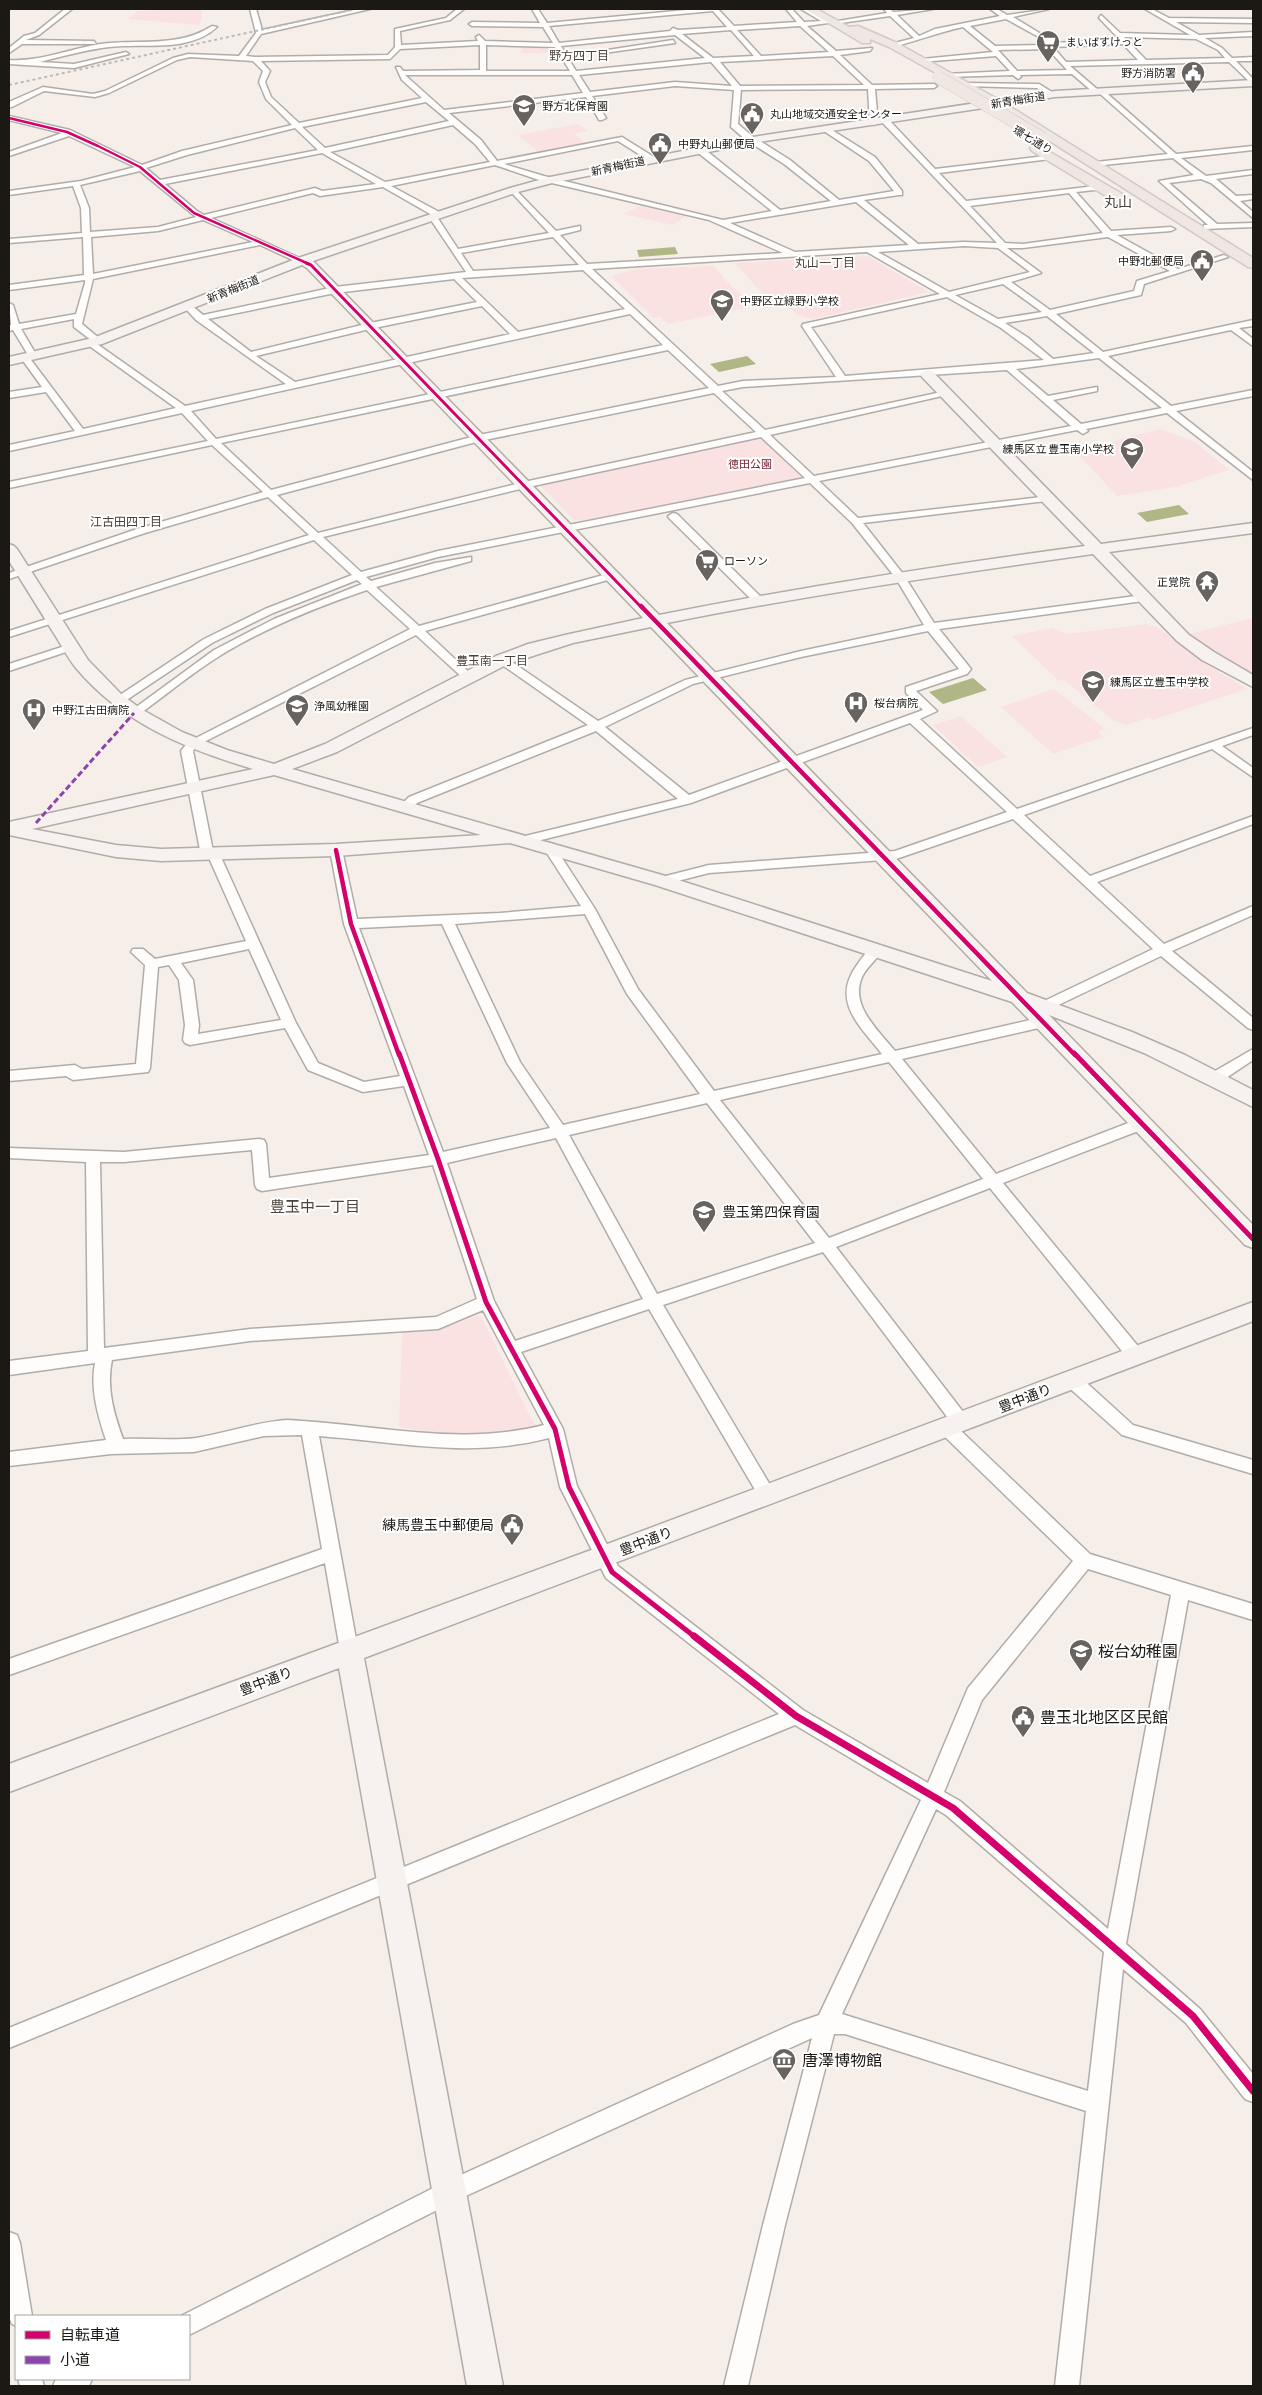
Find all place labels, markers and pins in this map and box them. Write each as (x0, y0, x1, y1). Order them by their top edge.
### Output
supermarket icon: まいばすけっと (1035, 29, 1061, 63)
place label: まいばすけっと (1066, 36, 1143, 48)
public building icon: 野方消防署 (1180, 60, 1206, 94)
place label: 野方消防署 (1121, 67, 1176, 79)
school or university icon: 野方北保育園 (511, 93, 537, 127)
place label: 野方北保育園 (542, 100, 608, 112)
public building icon: 丸山地域交通安全センター (739, 101, 765, 135)
place label: 丸山地域交通安全センター (770, 108, 902, 120)
public building icon: 中野丸山郵便局 (647, 131, 673, 165)
place label: 中野丸山郵便局 (678, 138, 755, 150)
public building icon: 中野北郵便局 (1189, 248, 1215, 282)
place label: 中野北郵便局 (1118, 255, 1184, 267)
school or university icon: 中野区立緑野小学校 (709, 288, 735, 322)
place label: 中野区立緑野小学校 (740, 295, 839, 307)
school or university icon: 練馬区立 豊玉南小学校 (1119, 436, 1145, 470)
place label: 練馬区立 豊玉南小学校 (1002, 443, 1114, 455)
supermarket icon: ローソン (694, 548, 720, 582)
place label: ローソン (724, 555, 768, 567)
temple icon: 正覚院 (1194, 569, 1220, 603)
place label: 正覚院 (1157, 576, 1190, 588)
school or university icon: 練馬区立豊玉中学校 (1080, 669, 1106, 703)
place label: 練馬区立豊玉中学校 (1110, 676, 1209, 688)
hospital icon: 桜台病院 (843, 690, 869, 724)
school or university icon: 浄風幼稚園 (284, 693, 310, 727)
hospital icon: 中野江古田病院 (21, 697, 47, 731)
place label: 桜台病院 (874, 697, 918, 709)
place label: 浄風幼稚園 (314, 700, 369, 712)
place label: 中野江古田病院 (52, 704, 129, 716)
school or university icon: 豊玉第四保育園 (691, 1199, 717, 1233)
place label: 豊玉第四保育園 (722, 1204, 820, 1220)
public building icon: 練馬豊玉中郵便局 (499, 1512, 525, 1546)
place label: 練馬豊玉中郵便局 (382, 1517, 494, 1533)
school or university icon: 桜台幼稚園 (1068, 1638, 1094, 1672)
place label: 桜台幼稚園 (1098, 1642, 1178, 1660)
public building icon: 豊玉北地区区民館 (1010, 1704, 1036, 1738)
place label: 豊玉北地区区民館 (1040, 1708, 1168, 1726)
museum icon: 唐澤博物館 (771, 2047, 797, 2081)
place label: 唐澤博物館 (802, 2051, 882, 2069)

